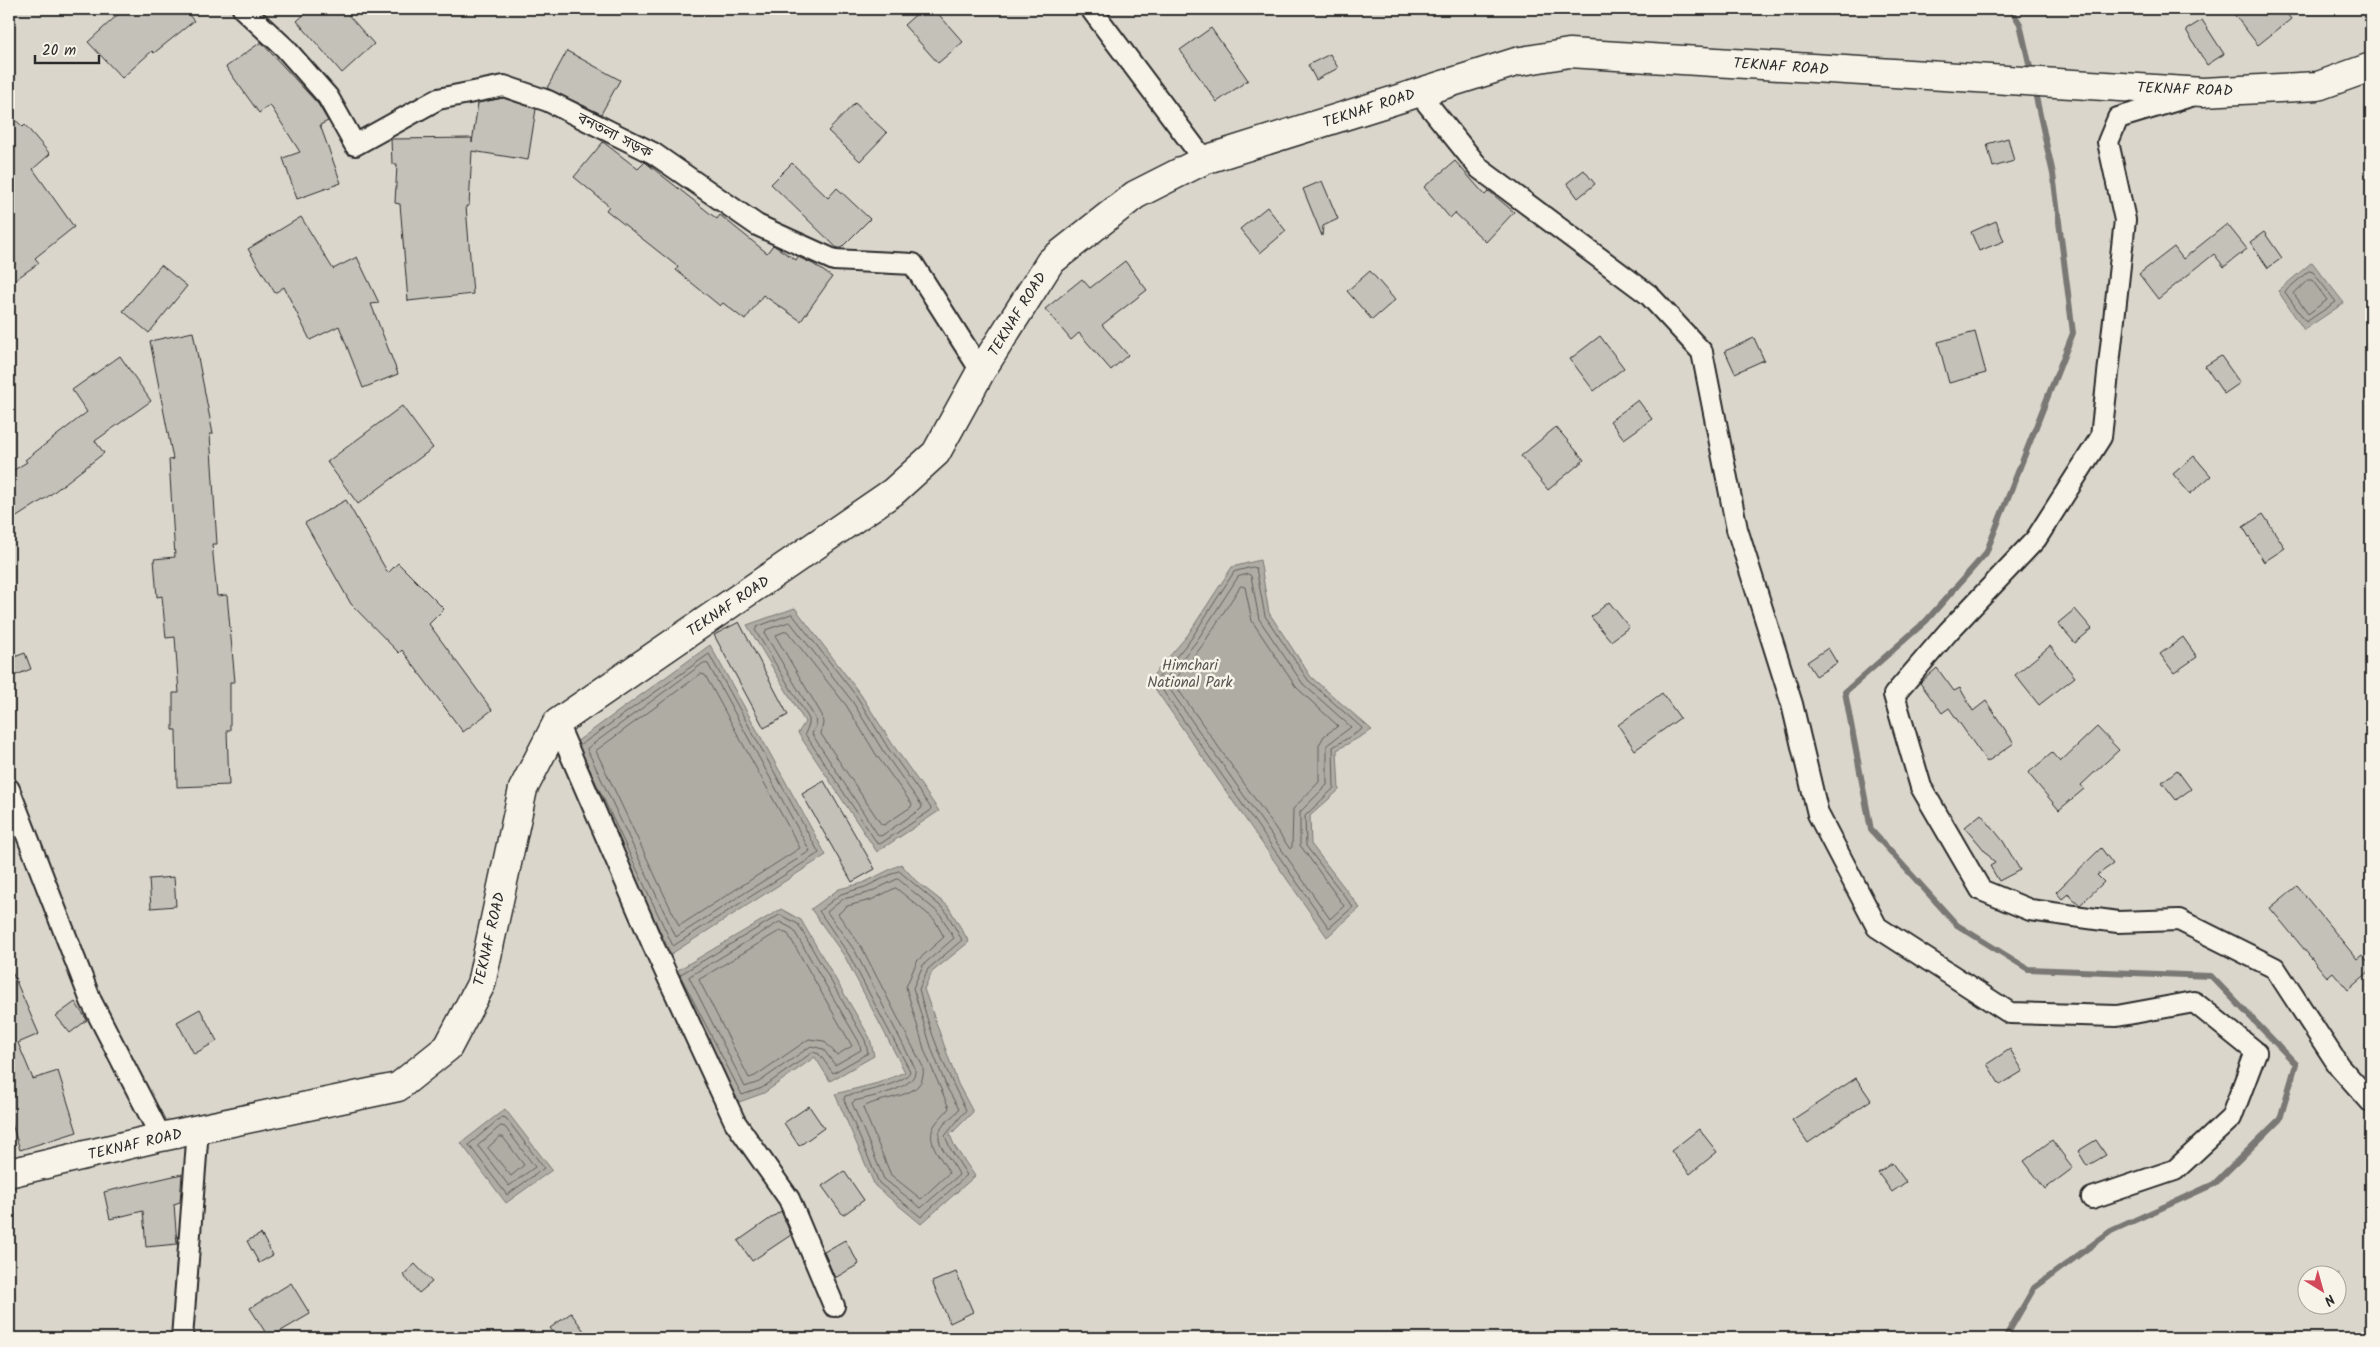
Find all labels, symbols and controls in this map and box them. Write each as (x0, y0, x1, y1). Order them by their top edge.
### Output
scale bar (35, 32, 99, 64)
text: 20 m (42, 39, 76, 63)
street label: TEKNAF ROAD (1732, 52, 1830, 82)
street label: TEKNAF ROAD (2137, 76, 2233, 104)
street label: TEKNAF ROAD (1320, 83, 1419, 135)
street label: বনতলা সড়ক (572, 106, 657, 166)
street label: TEKNAF ROAD (982, 267, 1054, 361)
street label: TEKNAF ROAD (682, 570, 775, 643)
park label: Himchari National Park (1147, 654, 1234, 695)
street label: TEKNAF ROAD (468, 890, 512, 988)
street label: TEKNAF ROAD (86, 1122, 185, 1167)
north arrow (2298, 1264, 2348, 1314)
text: N (2319, 1288, 2339, 1311)

